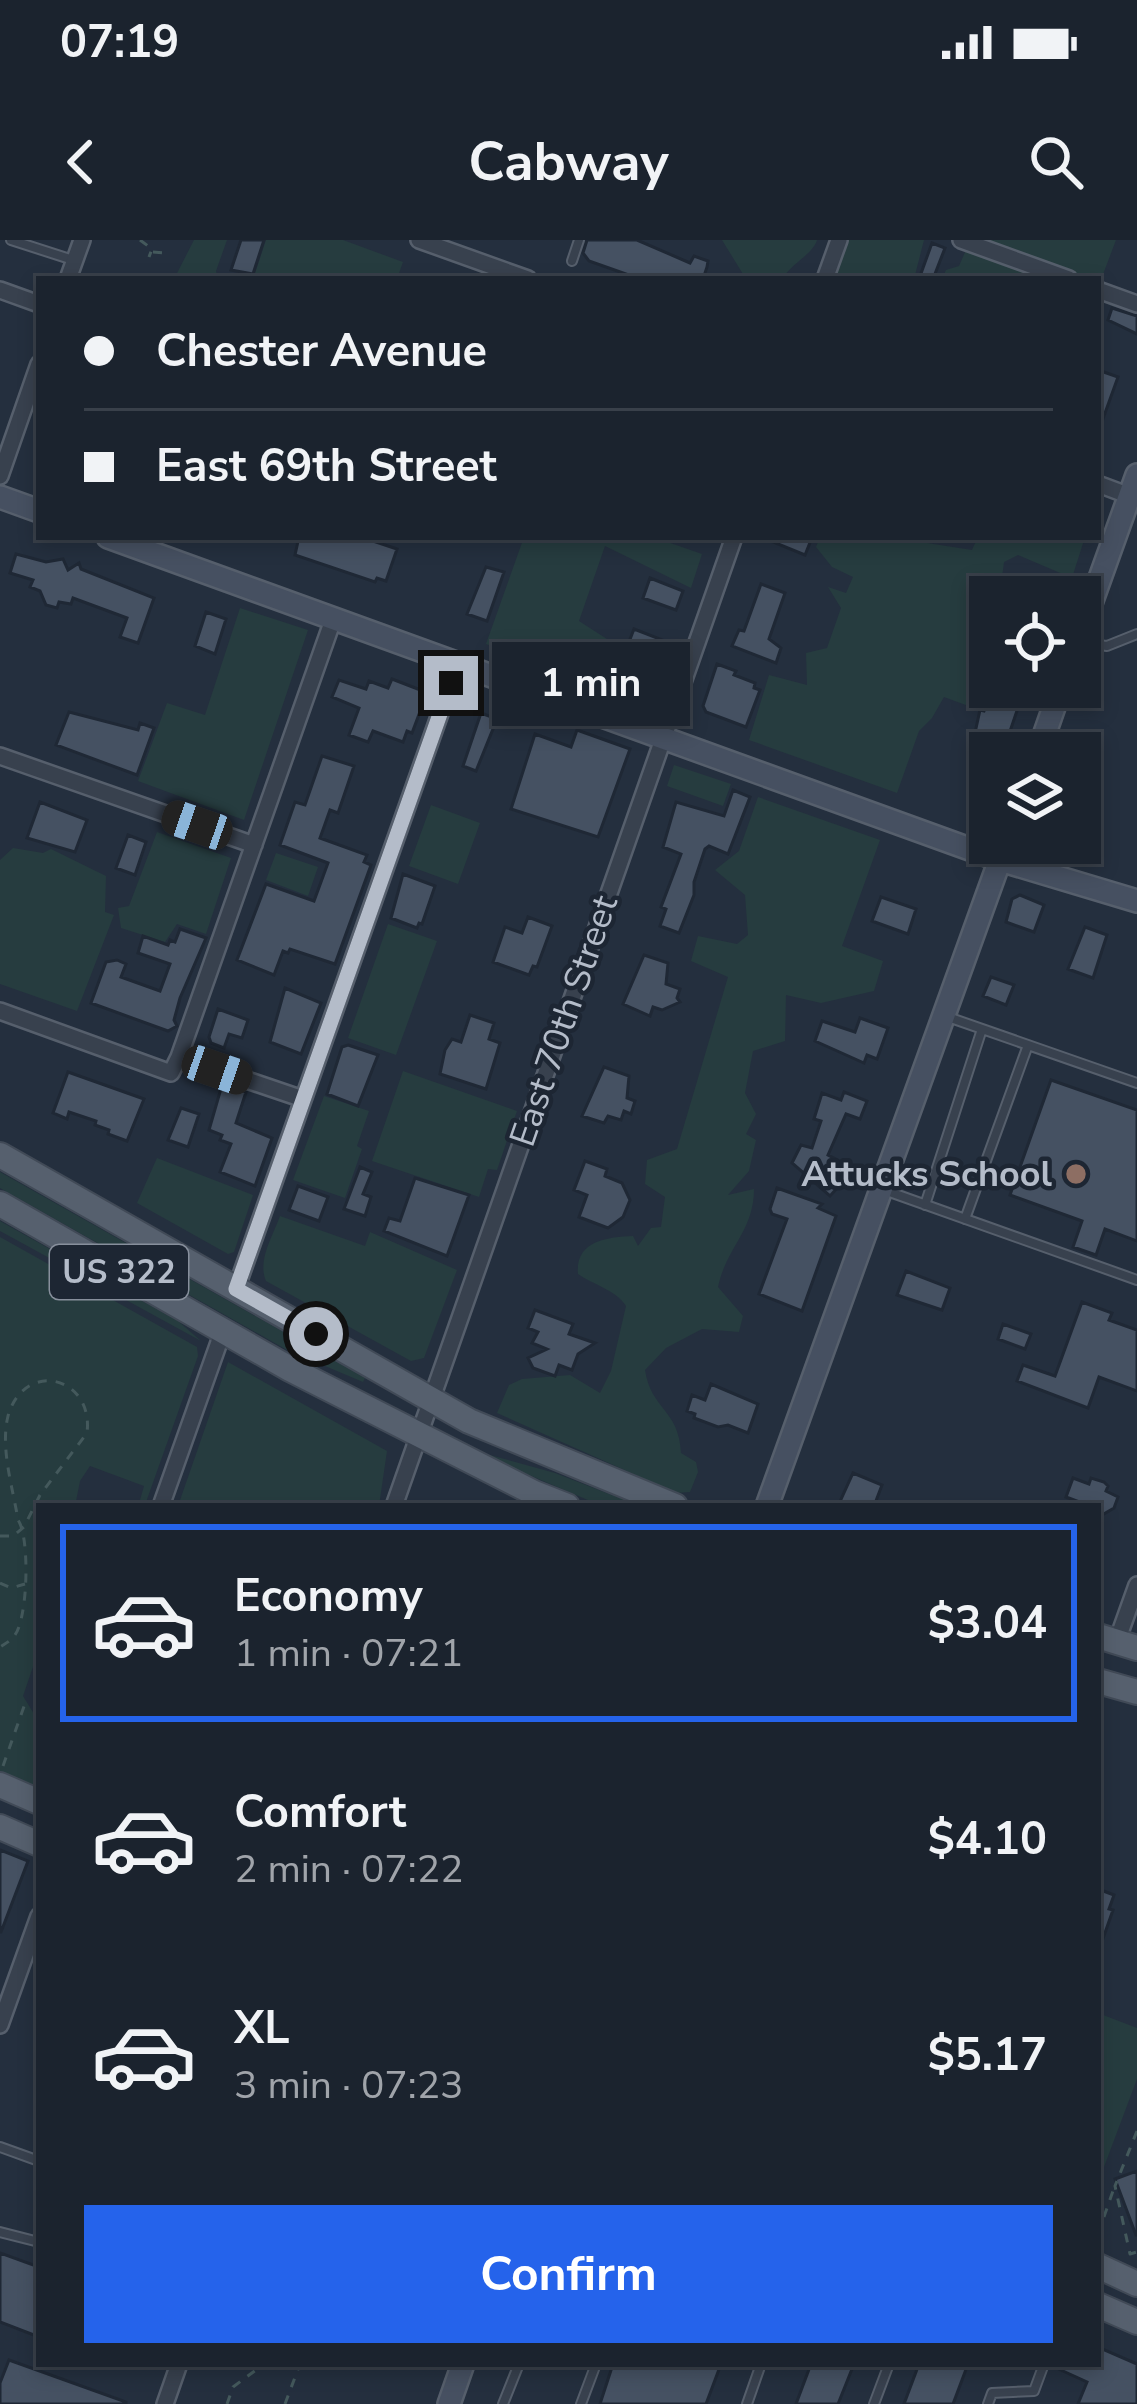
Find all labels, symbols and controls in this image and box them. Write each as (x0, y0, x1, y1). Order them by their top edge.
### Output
text: 07:19 (60, 12, 179, 73)
text: Cabway (468, 125, 669, 199)
icon: back (48, 129, 114, 195)
icon: search (1023, 129, 1089, 195)
text: Chester Avenue (156, 321, 487, 382)
text: East 69th Street (156, 436, 497, 497)
map controls (969, 576, 1101, 864)
button: locate (969, 576, 1101, 708)
callout: 1 min (493, 641, 691, 725)
route end (424, 656, 478, 710)
text: 1 min (541, 657, 641, 710)
button: layers (969, 732, 1101, 864)
car (157, 796, 237, 854)
street label: East 70th Street (498, 889, 630, 1153)
car (177, 1041, 257, 1099)
place label: Attucks School (801, 1150, 1053, 1199)
marker: Attucks School (1063, 1161, 1089, 1187)
road number: US 322 (50, 1245, 188, 1299)
route start (289, 1307, 343, 1361)
text: Economy (234, 1566, 423, 1627)
icon: car (90, 1569, 198, 1677)
text: $3.04 (928, 1593, 1047, 1654)
text: 1 min · 07:21 (234, 1627, 463, 1680)
text: Comfort (234, 1782, 406, 1843)
icon: car (90, 1785, 198, 1893)
text: $4.10 (928, 1809, 1047, 1870)
text: 2 min · 07:22 (234, 1843, 463, 1896)
text: XL (234, 1998, 290, 2059)
icon: car (90, 2001, 198, 2109)
text: $5.17 (928, 2025, 1047, 2086)
text: 3 min · 07:23 (234, 2059, 463, 2112)
button: Confirm (84, 2205, 1053, 2343)

